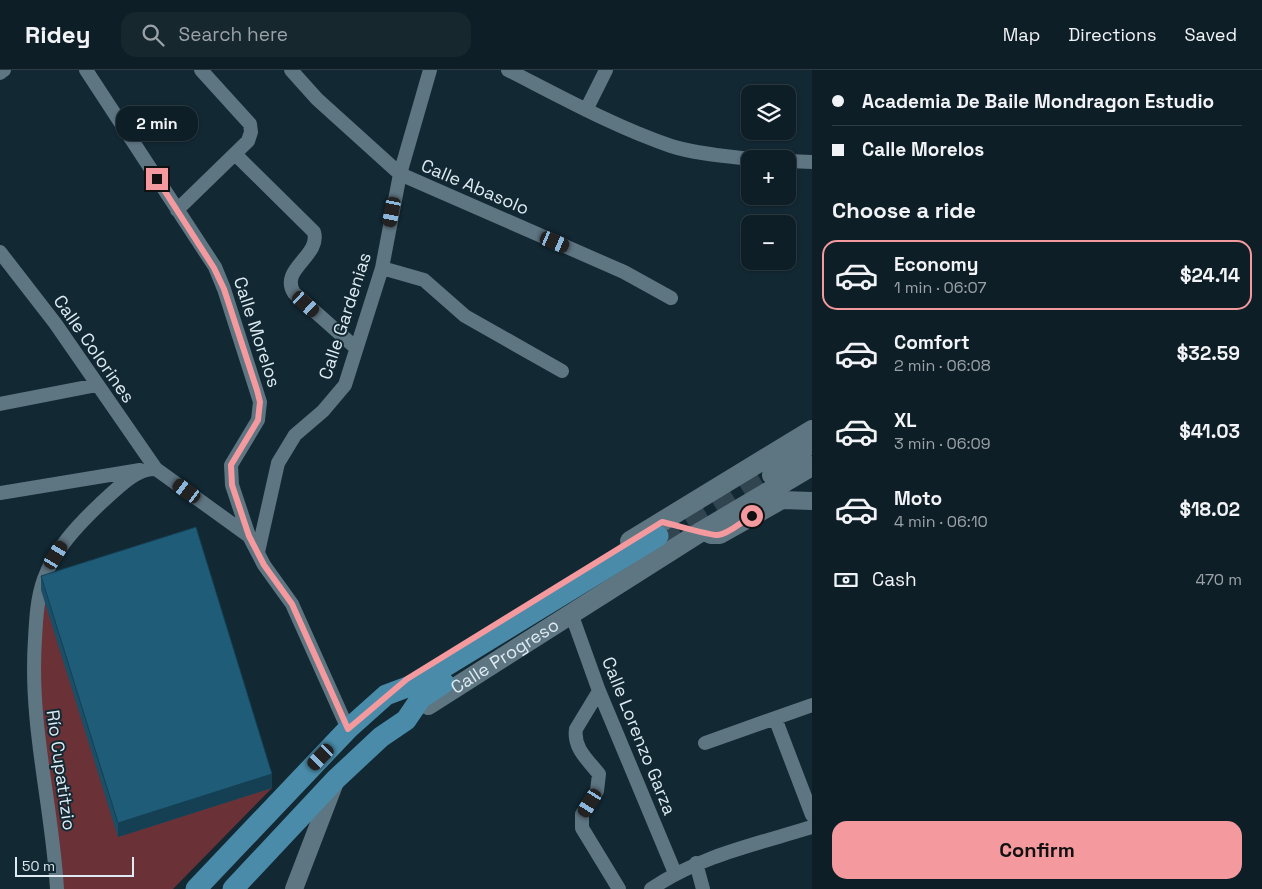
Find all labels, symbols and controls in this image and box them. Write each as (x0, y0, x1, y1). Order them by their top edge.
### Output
search box (121, 12, 471, 57)
text: Ridey (25, 19, 91, 50)
icon: search (139, 21, 167, 49)
text: Search here (179, 22, 288, 47)
text: Map (1003, 23, 1040, 46)
text: Directions (1068, 23, 1157, 46)
text: Saved (1185, 23, 1237, 46)
map controls (741, 85, 796, 270)
button: layers (741, 85, 796, 140)
text: Academia De Baile Mondragon Estudio (862, 89, 1214, 114)
callout: 2 min (116, 106, 198, 142)
text: 2 min (136, 113, 178, 134)
text: Calle Morelos (862, 137, 984, 162)
button: + (741, 150, 796, 205)
street label: Calle Abasolo (418, 153, 533, 220)
route end (146, 168, 168, 190)
car (381, 196, 402, 228)
text: Choose a ride (832, 196, 976, 224)
button: − (741, 215, 796, 270)
car (538, 229, 571, 255)
street label: Calle Gardenias (313, 249, 376, 382)
text: Economy (894, 252, 978, 277)
icon: car (834, 253, 879, 298)
text: $24.14 (1180, 263, 1240, 288)
street label: Calle Morelos (229, 274, 286, 390)
text: 1 min · 06:07 (894, 277, 987, 298)
car (289, 288, 322, 320)
street label: Calle Colorines (49, 290, 140, 407)
text: Comfort (894, 330, 970, 355)
icon: car (834, 331, 879, 376)
text: $32.59 (1177, 341, 1240, 366)
text: 2 min · 06:08 (894, 355, 991, 376)
text: XL (894, 408, 917, 433)
icon: car (834, 409, 879, 454)
text: $41.03 (1179, 419, 1240, 444)
text: 3 min · 06:09 (894, 433, 991, 454)
car (170, 476, 203, 506)
text: Moto (894, 486, 942, 511)
icon: car (834, 487, 879, 532)
text: $18.02 (1179, 497, 1240, 522)
route start (741, 505, 763, 527)
text: 4 min · 06:10 (894, 511, 988, 532)
car (41, 538, 70, 572)
icon: cash (832, 566, 860, 594)
text: Cash (872, 567, 917, 592)
text: 470 m (1195, 569, 1242, 590)
street label: Calle Progreso (446, 613, 563, 699)
street label: Calle Lorenzo Garza (597, 653, 682, 818)
street label: Río Cupatitzio (42, 708, 81, 832)
car (305, 741, 336, 773)
car (575, 786, 604, 820)
button: Confirm (832, 821, 1242, 879)
scale bar (15, 854, 134, 877)
text: 50 m (22, 857, 55, 875)

